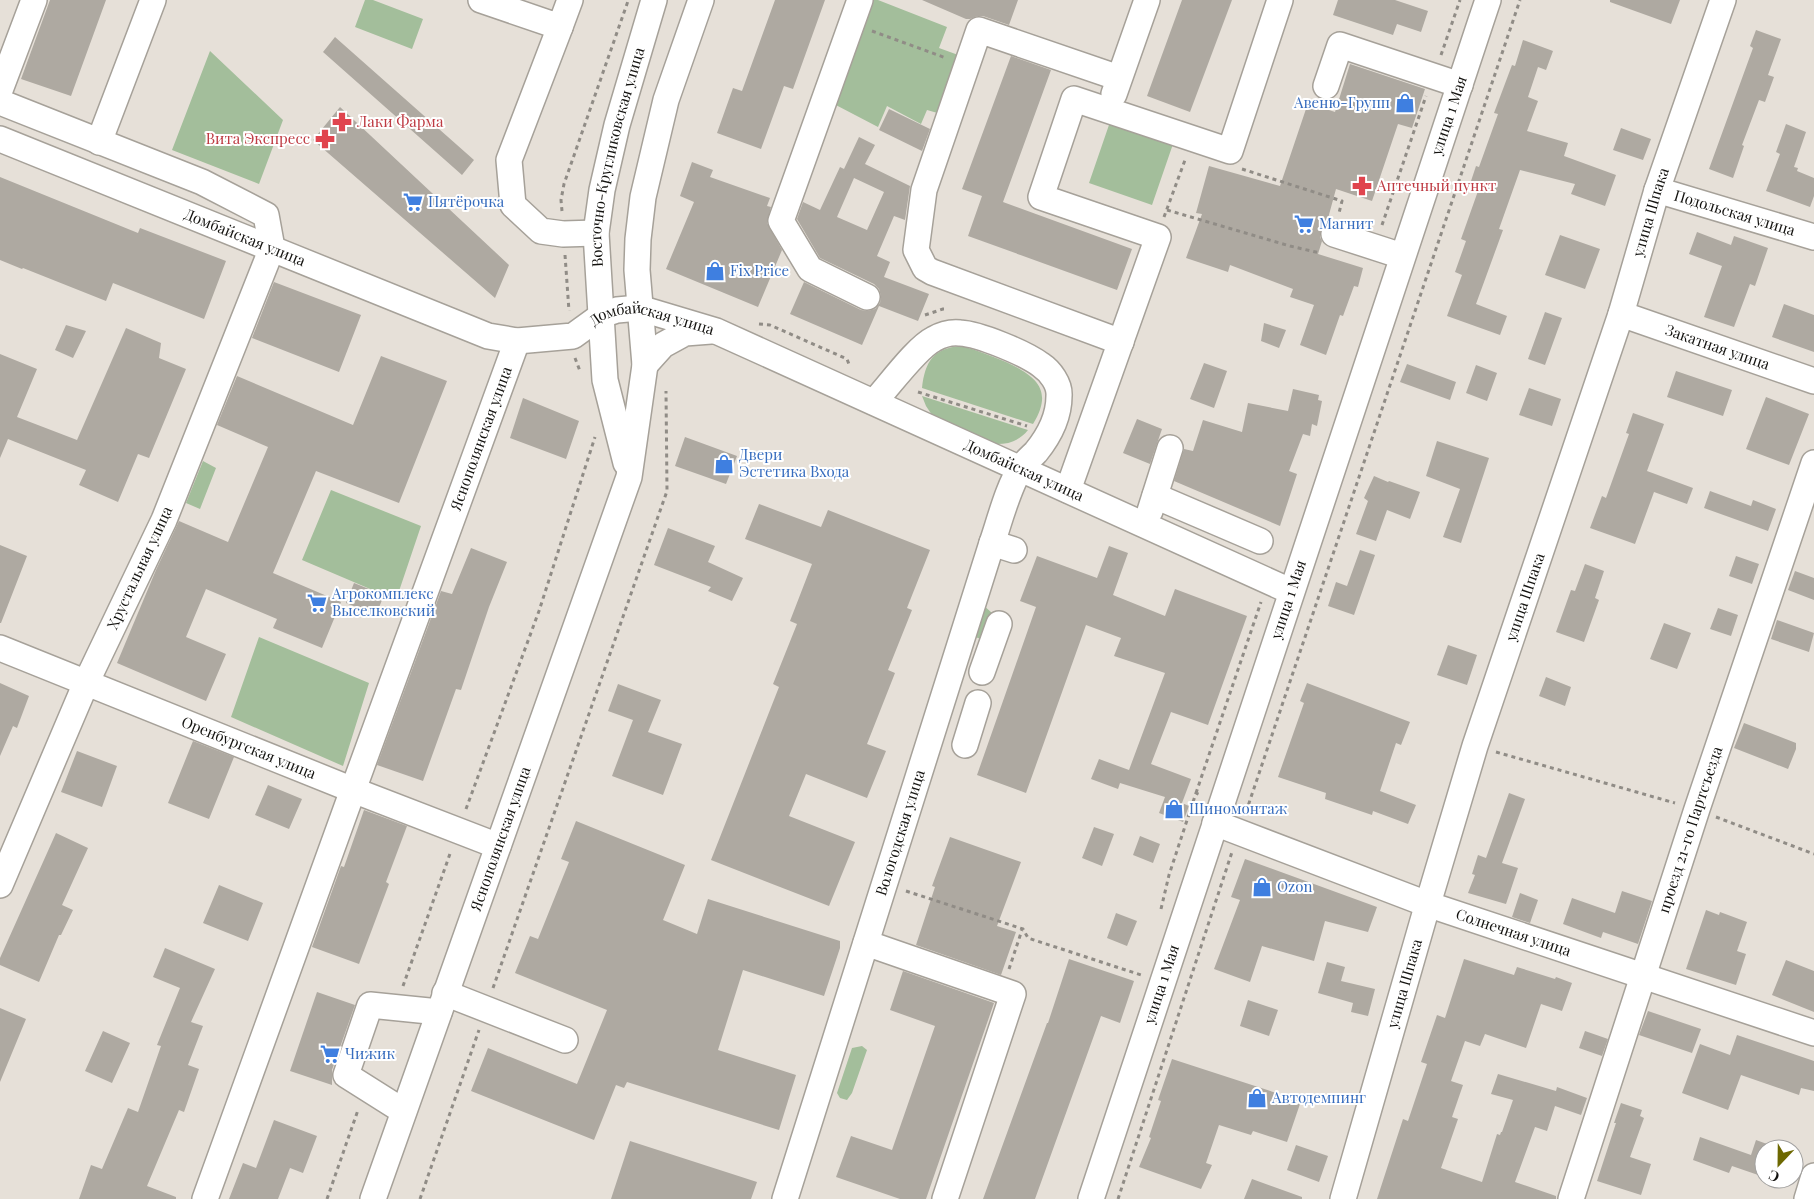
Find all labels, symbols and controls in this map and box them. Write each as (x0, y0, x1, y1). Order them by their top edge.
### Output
street label: Восточно-Кругликовская улица (585, 44, 649, 268)
street label: улица 1 Мая (1425, 73, 1471, 158)
place label: Авеню-Групп (1293, 92, 1390, 112)
shop icon: Авеню-Групп (1394, 92, 1416, 114)
pharmacy icon: Лаки Фарма (331, 111, 353, 133)
place label: Лаки Фарма (356, 111, 444, 131)
place label: Вита Экспресс (206, 128, 310, 148)
pharmacy icon: Вита Экспресс (314, 128, 336, 150)
street label: улица Шпака (1627, 164, 1673, 260)
pharmacy icon: Аптечный пункт (1351, 175, 1373, 197)
place label: Аптечный пункт (1376, 175, 1496, 195)
street label: Подольская улица (1672, 185, 1798, 240)
supermarket icon: Пятёрочка (402, 191, 424, 213)
place label: Пятёрочка (428, 191, 505, 211)
street label: Домбайская улица (182, 203, 309, 271)
supermarket icon: Магнит (1293, 213, 1315, 235)
place label: Магнит (1319, 213, 1373, 233)
shop icon: Fix Price (704, 260, 726, 282)
place label: Fix Price (730, 260, 789, 280)
street label: Домбайская улица (585, 297, 717, 339)
street label: Закатная улица (1663, 319, 1773, 374)
street label: Яснополянская улица (445, 363, 516, 514)
street label: Домбайская улица (961, 434, 1088, 505)
place label: Двери Эстетика Входа (739, 444, 850, 481)
shop icon: Двери Эстетика Входа (713, 453, 735, 475)
street label: Хрустальная улица (102, 502, 177, 632)
street label: улица Шпака (1500, 549, 1549, 645)
street label: улица 1 Мая (1265, 557, 1310, 642)
place label: Агрокомплекс Выселковский (331, 583, 435, 620)
supermarket icon: Агрокомплекс Выселковский (306, 592, 328, 614)
street label: Оренбургская улица (179, 711, 320, 783)
street label: проезд 21-го Партсъезда (1653, 743, 1727, 916)
street label: Яснополянская улица (465, 763, 535, 915)
street label: Вологодская улица (870, 766, 929, 898)
shop icon: Шиномонтаж (1163, 798, 1185, 820)
place label: Шиномонтаж (1189, 798, 1288, 818)
shop icon: Ozon (1251, 876, 1273, 898)
place label: Ozon (1277, 876, 1312, 896)
street label: Солнечная улица (1454, 903, 1574, 960)
street label: улица Шпака (1381, 936, 1426, 1031)
street label: улица 1 Мая (1138, 942, 1183, 1027)
supermarket icon: Чижик (319, 1043, 341, 1065)
place label: Чижик (345, 1043, 396, 1063)
shop icon: Автодемпинг (1246, 1087, 1268, 1109)
place label: Автодемпинг (1271, 1087, 1366, 1107)
north arrow (1754, 1139, 1804, 1189)
text: С (1766, 1166, 1782, 1187)

